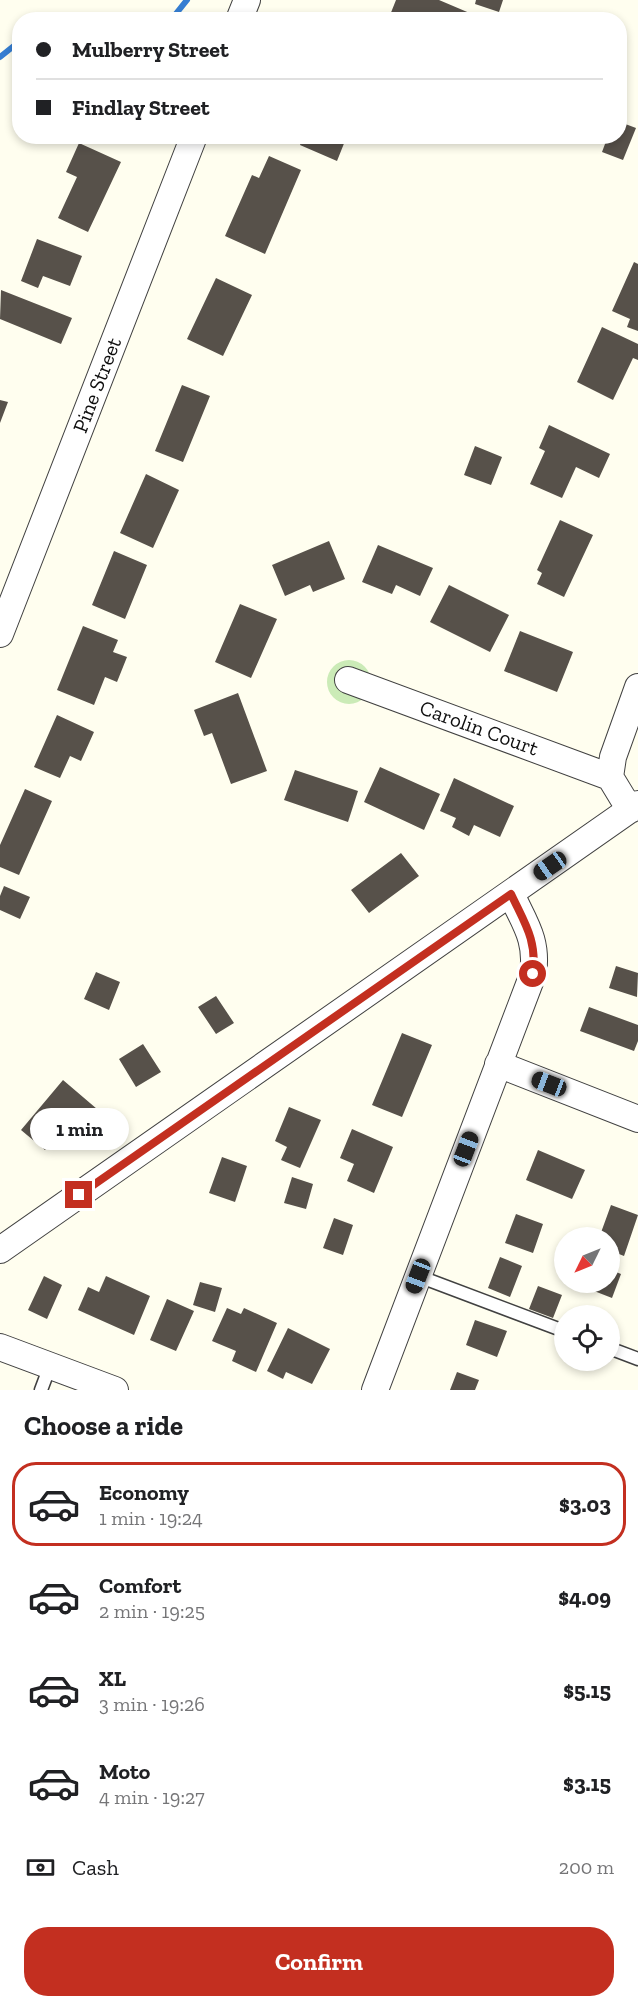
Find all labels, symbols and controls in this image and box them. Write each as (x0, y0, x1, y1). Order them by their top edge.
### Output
text: Mulberry Street (72, 36, 229, 63)
text: Findlay Street (72, 94, 210, 121)
street label: Pine Street (67, 334, 126, 436)
street label: Carolin Court (416, 695, 542, 761)
car (530, 848, 570, 884)
route start (519, 960, 546, 987)
car (529, 1069, 569, 1099)
callout: 1 min (29, 1108, 128, 1150)
text: 1 min (56, 1117, 103, 1141)
car (451, 1129, 481, 1169)
route end (65, 1181, 92, 1208)
north arrow (554, 1227, 620, 1293)
map controls (554, 1227, 620, 1371)
car (403, 1256, 433, 1296)
button: locate (554, 1305, 620, 1371)
text: Choose a ride (24, 1410, 183, 1442)
icon: car (27, 1477, 81, 1531)
text: Economy (99, 1479, 189, 1506)
text: $3.03 (559, 1491, 611, 1518)
text: 1 min · 19:24 (99, 1506, 203, 1530)
icon: car (27, 1570, 81, 1624)
text: Comfort (99, 1572, 181, 1599)
text: $4.09 (558, 1584, 611, 1611)
text: 2 min · 19:25 (99, 1599, 205, 1623)
icon: car (27, 1663, 81, 1717)
text: XL (99, 1665, 126, 1692)
text: $5.15 (563, 1677, 611, 1704)
text: 3 min · 19:26 (99, 1692, 205, 1716)
icon: car (27, 1756, 81, 1810)
text: Moto (99, 1758, 150, 1785)
text: $3.15 (563, 1770, 611, 1797)
text: 4 min · 19:27 (99, 1785, 205, 1809)
icon: cash (24, 1851, 57, 1884)
text: Cash (72, 1854, 119, 1881)
text: 200 m (559, 1855, 614, 1879)
button: Confirm (24, 1927, 614, 1996)

